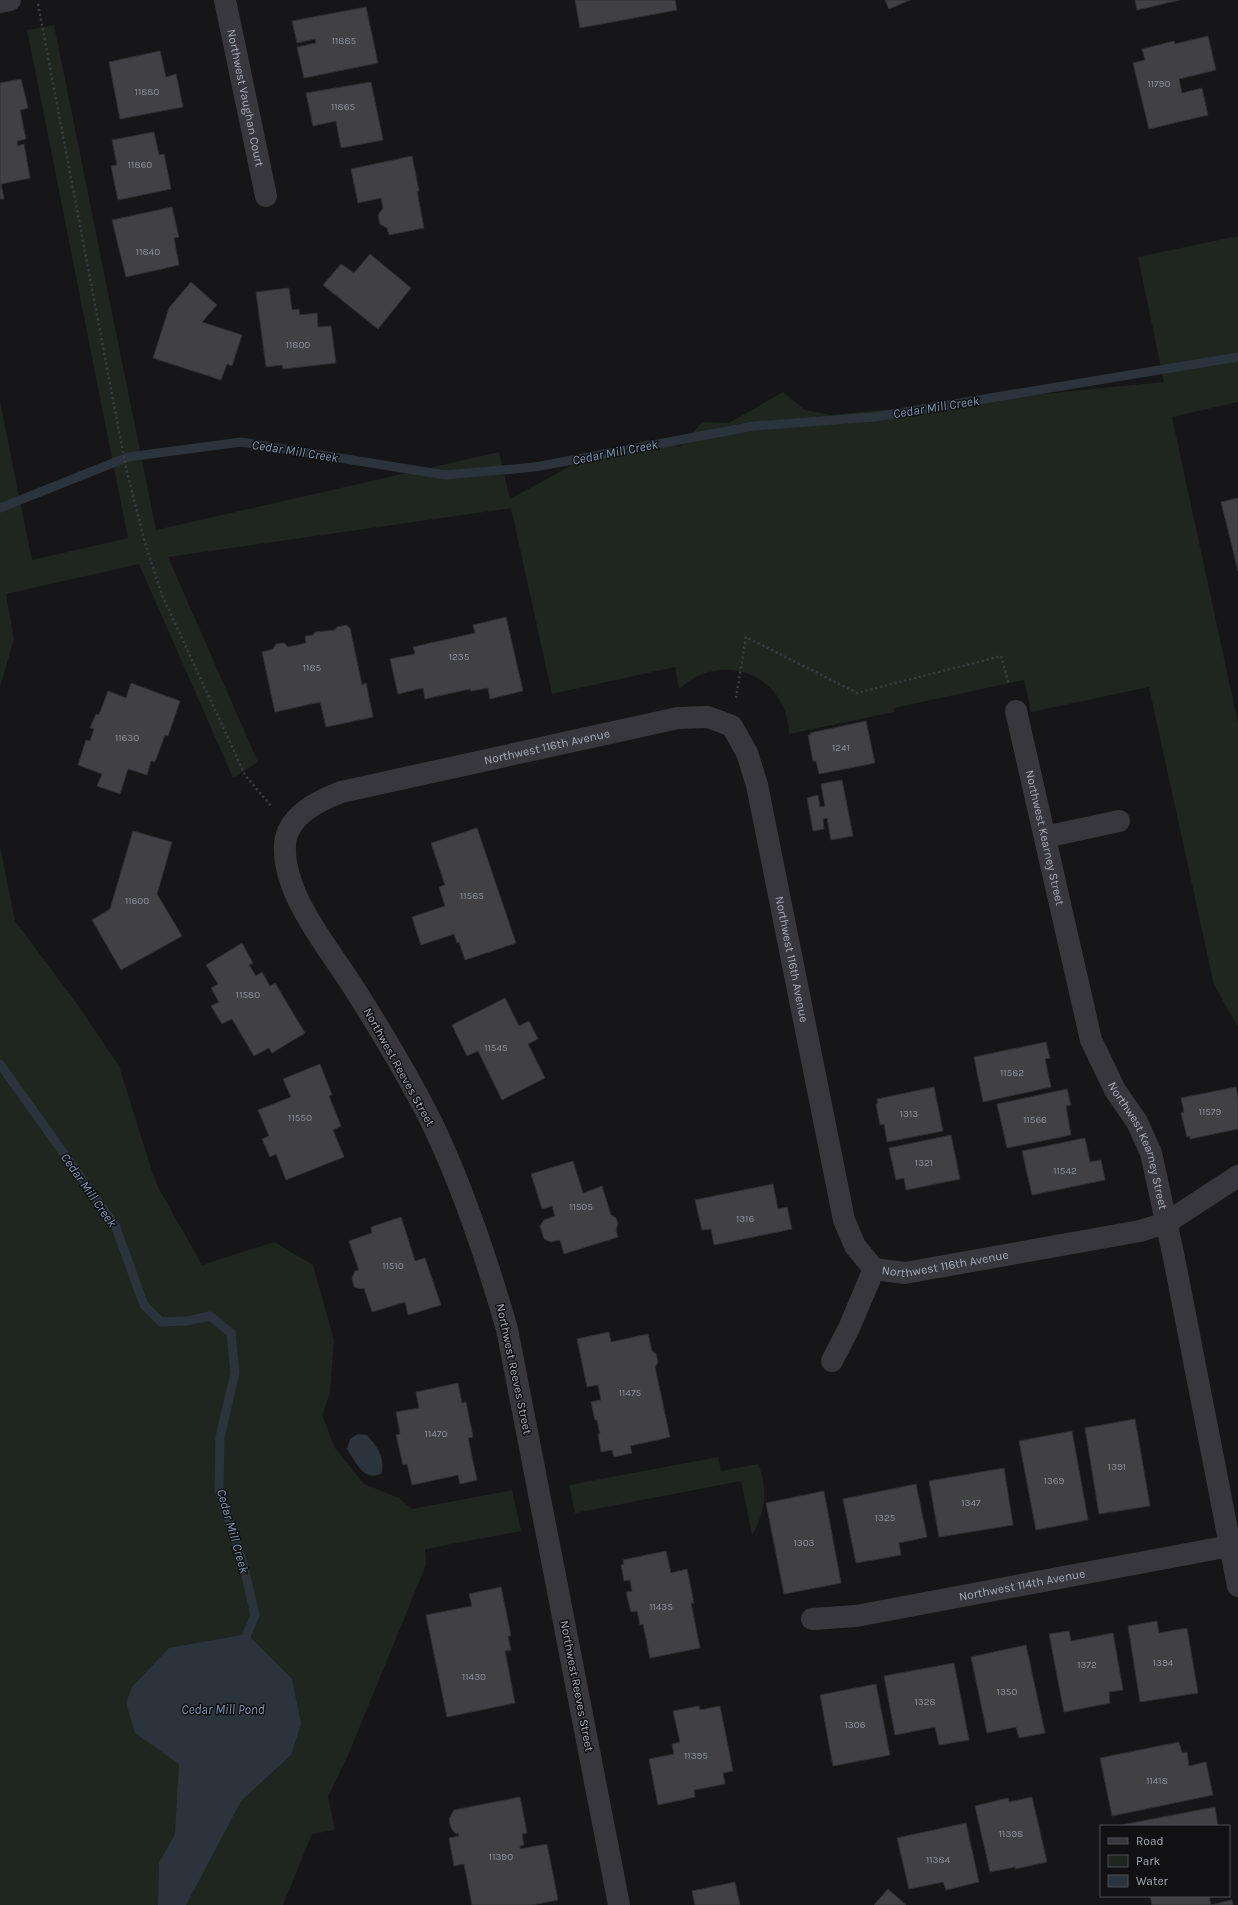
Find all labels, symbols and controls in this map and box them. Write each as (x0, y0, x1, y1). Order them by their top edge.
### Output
street label: Northwest Vaughan Court (224, 28, 267, 169)
house number: 11885 (332, 35, 357, 47)
house number: 11790 (1147, 78, 1171, 90)
house number: 11880 (135, 86, 159, 98)
house number: 11865 (331, 101, 355, 113)
house number: 11860 (128, 159, 152, 171)
house number: 11840 (136, 246, 160, 258)
house number: 11800 (286, 339, 310, 351)
water label: Cedar Mill Creek (892, 393, 981, 421)
water label: Cedar Mill Creek (571, 436, 659, 468)
water label: Cedar Mill Creek (251, 437, 340, 465)
house number: 1235 (449, 651, 470, 663)
house number: 1185 (303, 662, 322, 674)
street label: Northwest 116th Avenue (483, 726, 611, 767)
house number: 11630 (115, 732, 139, 744)
house number: 1241 (832, 742, 850, 754)
street label: Northwest Kearney Street (1023, 769, 1067, 907)
house number: 11585 (460, 890, 484, 902)
house number: 11600 (125, 895, 149, 907)
street label: Northwest 116th Avenue (772, 895, 811, 1024)
house number: 11580 (236, 989, 260, 1001)
street label: Northwest Reeves Street (361, 1005, 438, 1129)
house number: 11545 (484, 1042, 508, 1054)
house number: 11582 (1000, 1067, 1024, 1079)
street label: Northwest Kearney Street (1105, 1080, 1170, 1211)
house number: 11579 (1199, 1106, 1222, 1118)
house number: 1313 (900, 1108, 918, 1120)
house number: 11550 (288, 1112, 312, 1124)
house number: 11566 (1023, 1114, 1047, 1126)
water label: Cedar Mill Creek (58, 1150, 120, 1230)
house number: 1321 (915, 1157, 933, 1169)
house number: 11542 (1053, 1165, 1077, 1177)
house number: 11505 (569, 1201, 593, 1213)
house number: 1316 (736, 1213, 754, 1225)
street label: Northwest 116th Avenue (881, 1248, 1010, 1280)
house number: 11510 (382, 1260, 404, 1272)
street label: Northwest Reeves Street (493, 1302, 535, 1436)
house number: 11475 (619, 1387, 642, 1399)
house number: 11470 (425, 1428, 447, 1440)
house number: 1391 (1108, 1461, 1126, 1473)
house number: 1369 (1044, 1475, 1065, 1487)
water label: Cedar Mill Creek (214, 1487, 252, 1575)
house number: 1347 (961, 1497, 981, 1509)
house number: 1325 (875, 1512, 896, 1524)
house number: 1303 (793, 1537, 815, 1549)
street label: Northwest 114th Avenue (958, 1566, 1086, 1604)
house number: 11435 (649, 1601, 673, 1613)
street label: Northwest Reeves Street (557, 1619, 597, 1753)
house number: 1394 (1153, 1657, 1174, 1669)
house number: 1372 (1077, 1659, 1097, 1671)
house number: 11430 (462, 1671, 486, 1683)
house number: 1350 (997, 1686, 1017, 1698)
house number: 1328 (914, 1696, 936, 1708)
water label: Cedar Mill Pond (181, 1702, 265, 1717)
house number: 1306 (845, 1719, 866, 1731)
house number: 11395 (684, 1750, 708, 1762)
house number: 11418 (1146, 1775, 1168, 1787)
legend (1100, 1825, 1230, 1897)
house number: 11398 (999, 1828, 1023, 1840)
text: Road (1136, 1834, 1164, 1848)
house number: 11390 (489, 1851, 513, 1863)
house number: 11384 (926, 1854, 951, 1866)
text: Park (1136, 1854, 1161, 1868)
text: Water (1136, 1874, 1169, 1888)

